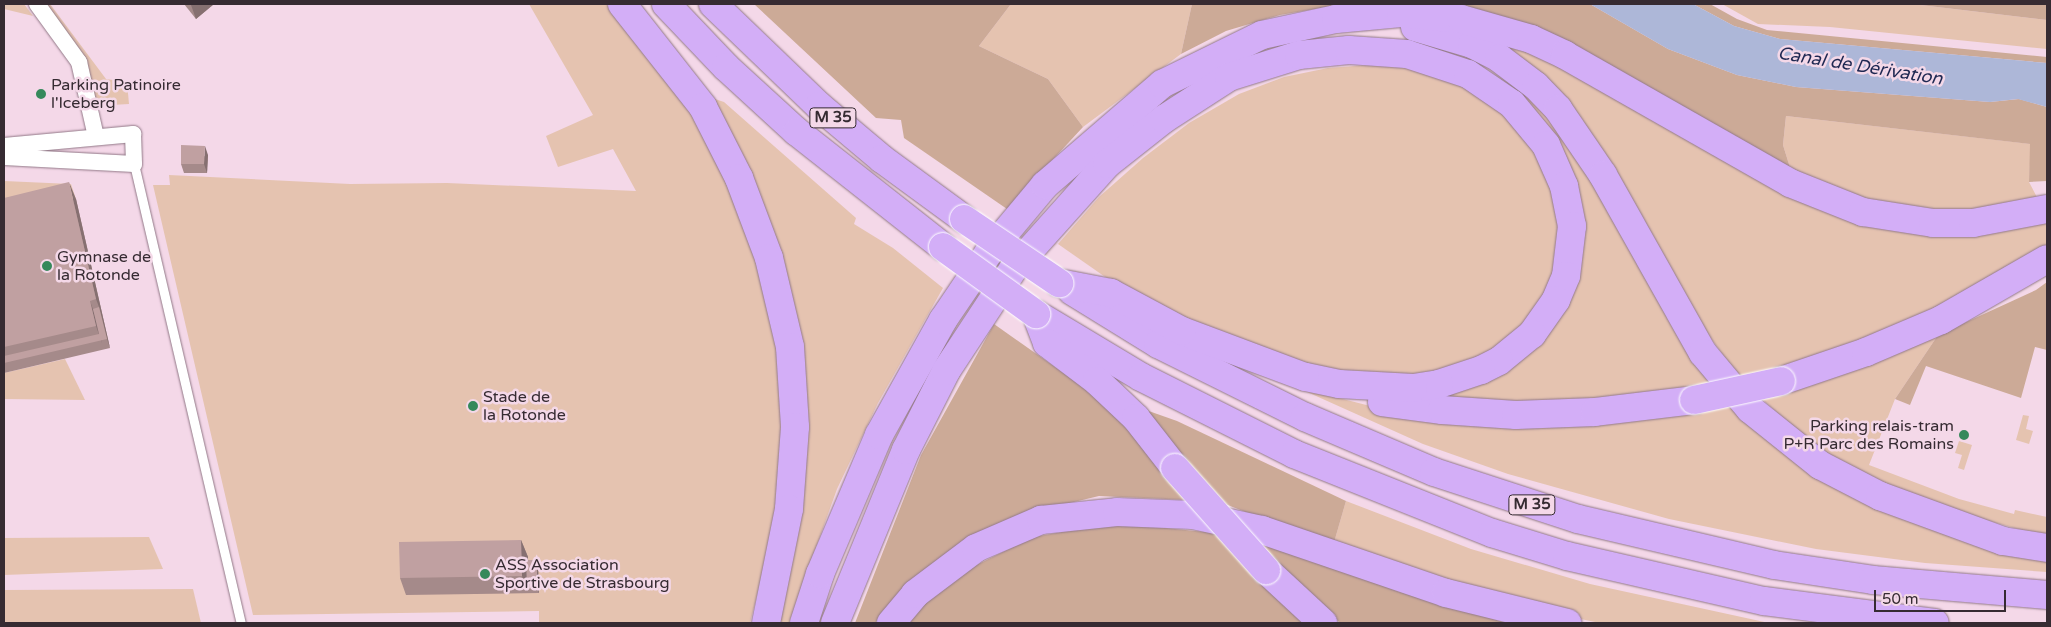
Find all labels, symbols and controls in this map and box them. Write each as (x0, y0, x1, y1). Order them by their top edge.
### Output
water label: Canal de Dérivation (1776, 42, 1944, 90)
place label: Parking Patinoire l'Iceberg (51, 75, 181, 113)
marker: Parking Patinoire l'Iceberg (35, 88, 47, 100)
road number: M 35 (809, 106, 857, 130)
place label: Gymnase de la Rotonde (57, 247, 151, 285)
marker: Gymnase de la Rotonde (41, 260, 53, 272)
place label: Stade de la Rotonde (483, 387, 566, 425)
marker: Stade de la Rotonde (467, 400, 479, 412)
place label: Parking relais-tram P+R Parc des Romains (1784, 416, 1954, 454)
marker: Parking relais-tram P+R Parc des Romains (1958, 429, 1970, 441)
road number: M 35 (1508, 492, 1556, 518)
place label: ASS Association Sportive de Strasbourg (495, 555, 670, 593)
marker: ASS Association Sportive de Strasbourg (479, 568, 491, 580)
scale bar (1876, 580, 2008, 612)
text: 50 m (1882, 590, 1919, 608)

